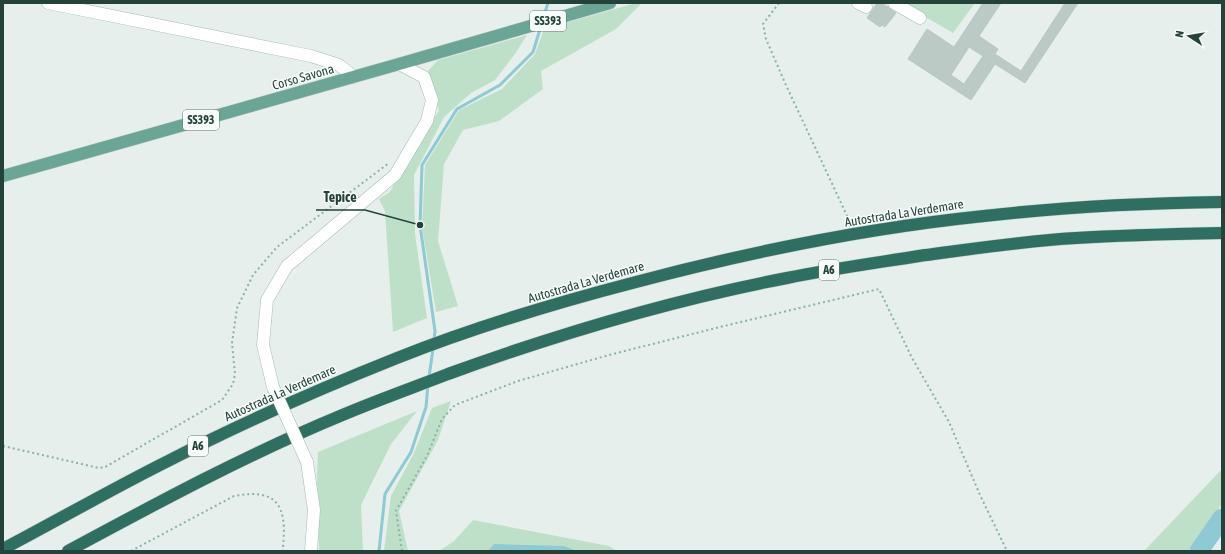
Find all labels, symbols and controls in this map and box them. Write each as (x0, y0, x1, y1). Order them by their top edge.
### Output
road number: SS393 (530, 11, 566, 31)
north arrow (1169, 16, 1209, 56)
text: N (1173, 29, 1186, 38)
street label: Corso Savona (270, 61, 336, 93)
road number: SS393 (183, 110, 219, 130)
callout: Tepice (316, 184, 365, 210)
text: Tepice (323, 189, 357, 205)
street label: Autostrada La Verdemare (844, 196, 965, 230)
street label: Autostrada La Verdemare (526, 258, 646, 306)
road number: A6 (819, 260, 839, 280)
street label: Autostrada La Verdemare (222, 362, 338, 424)
road number: A6 (188, 436, 208, 456)

